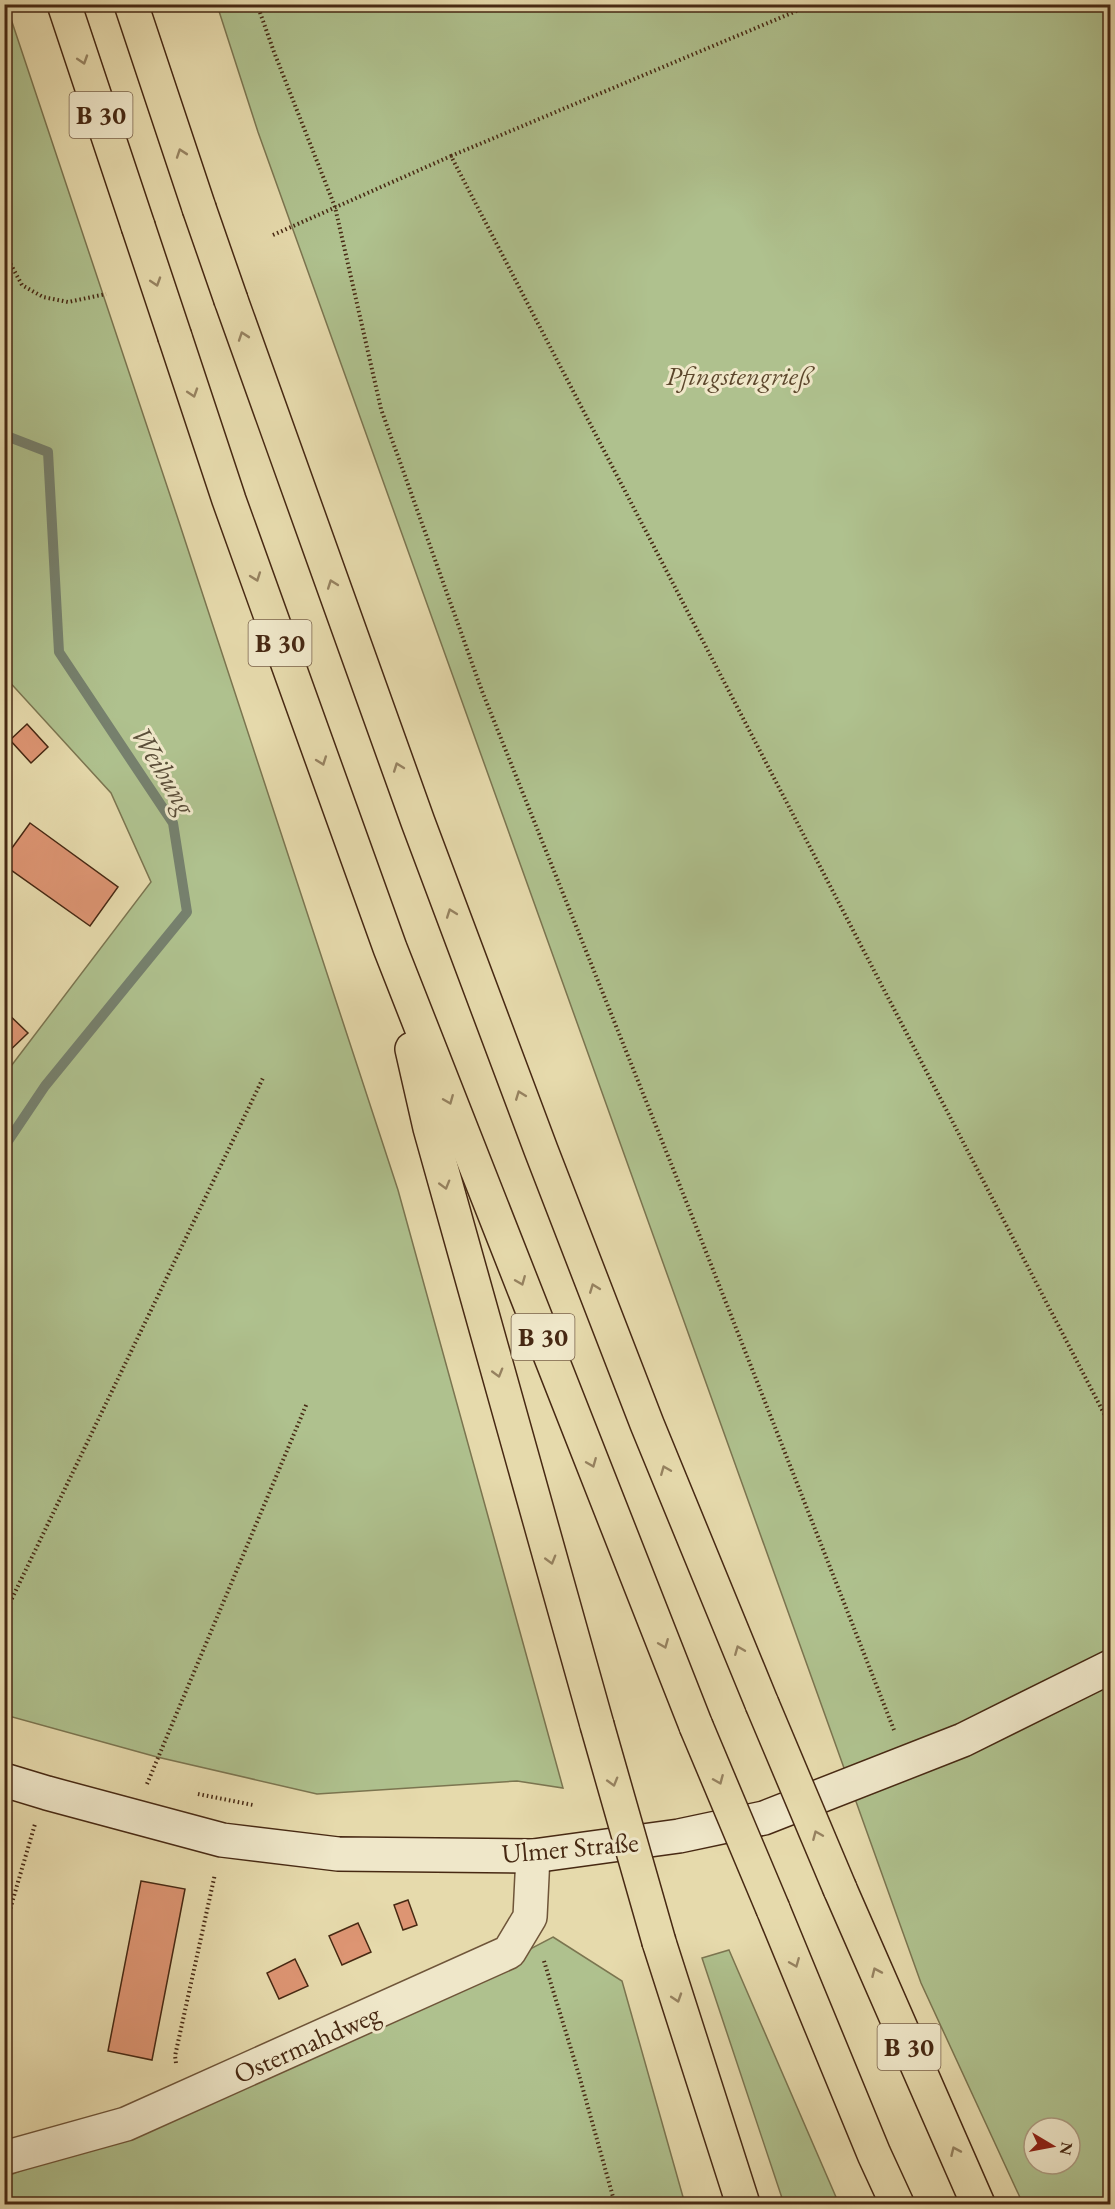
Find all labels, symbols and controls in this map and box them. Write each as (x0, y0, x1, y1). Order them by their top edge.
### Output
one-way arrow (75, 54, 88, 65)
road number: B 30 (70, 92, 132, 138)
one-way arrow (175, 148, 188, 159)
one-way arrow (149, 276, 162, 287)
one-way arrow (238, 331, 251, 342)
park label: Pfingstengrieß (666, 358, 815, 393)
one-way arrow (186, 387, 198, 398)
one-way arrow (249, 572, 262, 582)
one-way arrow (326, 579, 339, 590)
road number: B 30 (248, 620, 312, 666)
water label: Weihung (123, 719, 205, 822)
one-way arrow (315, 755, 328, 766)
one-way arrow (393, 762, 405, 773)
one-way arrow (446, 908, 459, 919)
one-way arrow (515, 1091, 527, 1102)
one-way arrow (442, 1094, 455, 1105)
one-way arrow (438, 1180, 451, 1190)
one-way arrow (514, 1275, 526, 1286)
one-way arrow (589, 1283, 601, 1294)
road number: B 30 (512, 1314, 574, 1360)
one-way arrow (491, 1367, 503, 1377)
one-way arrow (585, 1457, 598, 1467)
one-way arrow (660, 1465, 673, 1475)
one-way arrow (543, 1555, 556, 1565)
one-way arrow (657, 1638, 669, 1649)
one-way arrow (734, 1645, 746, 1656)
one-way arrow (712, 1774, 724, 1785)
one-way arrow (606, 1776, 618, 1787)
street label: Ulmer Straße (500, 1824, 640, 1871)
one-way arrow (812, 1830, 824, 1841)
one-way arrow (788, 1956, 800, 1967)
one-way arrow (872, 1968, 884, 1979)
one-way arrow (669, 1992, 682, 2003)
street label: Ostermahdweg (228, 1996, 386, 2091)
road number: B 30 (878, 2024, 940, 2070)
north arrow (1022, 2116, 1082, 2176)
text: N (1055, 2140, 1078, 2157)
one-way arrow (950, 2147, 962, 2158)

